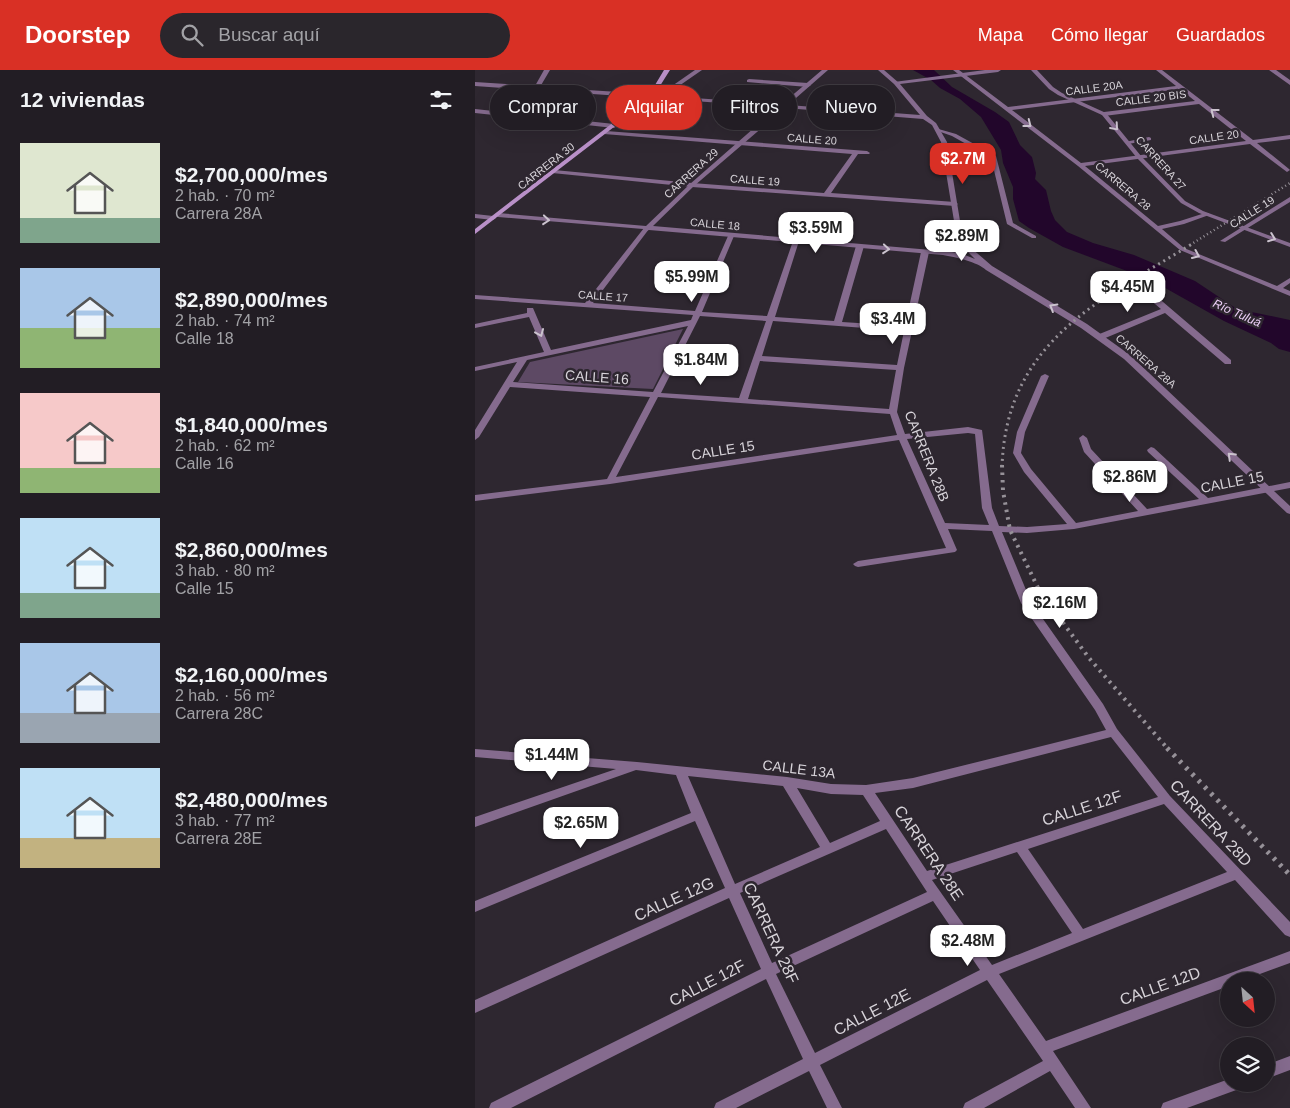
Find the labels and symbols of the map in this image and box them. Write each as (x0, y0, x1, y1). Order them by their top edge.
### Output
street label: CALLE 20A (1065, 78, 1124, 97)
street label: CALLE 20 BIS (1115, 88, 1187, 108)
one-way arrow (1210, 108, 1219, 117)
one-way arrow (1023, 118, 1032, 127)
one-way arrow (1109, 121, 1118, 130)
street label: CALLE 20 (1188, 128, 1240, 146)
street label: CALLE 20 (787, 131, 837, 147)
street label: CARRERA 27 (1134, 134, 1188, 192)
street label: CARRERA 30 (515, 140, 577, 192)
pin: $2.7M (928, 142, 998, 185)
street label: CARRERA 29 (662, 146, 720, 200)
street label: CARRERA 28 (1093, 159, 1153, 213)
street label: CALLE 19 (730, 172, 780, 188)
street label: CALLE 19 (1228, 194, 1276, 230)
pin: $3.59M (775, 212, 857, 254)
one-way arrow (542, 214, 550, 225)
street label: CALLE 18 (689, 216, 741, 232)
pin: $2.89M (921, 220, 1003, 262)
one-way arrow (1267, 232, 1275, 242)
one-way arrow (882, 243, 890, 254)
one-way arrow (1191, 249, 1200, 259)
pin: $5.99M (651, 260, 733, 303)
pin: $4.45M (1087, 270, 1169, 313)
street label: CALLE 17 (578, 288, 628, 304)
water label: Río Tuluá (1211, 296, 1263, 330)
pin: $3.4M (858, 302, 928, 345)
one-way arrow (1050, 304, 1059, 314)
one-way arrow (534, 329, 544, 337)
street label: CARRERA 28A (1113, 332, 1179, 391)
pin: $1.84M (660, 344, 742, 386)
street label: CALLE 16 (565, 367, 630, 387)
street label: CARRERA 28B (902, 408, 952, 504)
street label: CALLE 15 (690, 437, 756, 463)
one-way arrow (1228, 453, 1237, 462)
pin: $2.86M (1089, 460, 1171, 503)
street label: CALLE 15 (1199, 468, 1265, 496)
pin: $2.16M (1019, 586, 1101, 629)
pin: $1.44M (511, 738, 593, 781)
street label: CALLE 13A (762, 757, 837, 781)
street label: CARRERA 28D (1167, 777, 1255, 869)
street label: CALLE 12F (1040, 787, 1124, 829)
street label: CARRERA 28E (891, 803, 967, 903)
pin: $2.65M (540, 806, 622, 849)
street label: CALLE 12G (632, 874, 716, 924)
street label: CARRERA 28F (740, 880, 802, 986)
pin: $2.48M (927, 924, 1009, 967)
street label: CALLE 12F (666, 957, 748, 1009)
street label: CALLE 12D (1117, 964, 1203, 1008)
north arrow (1220, 972, 1275, 1028)
street label: CALLE 12E (831, 985, 913, 1039)

